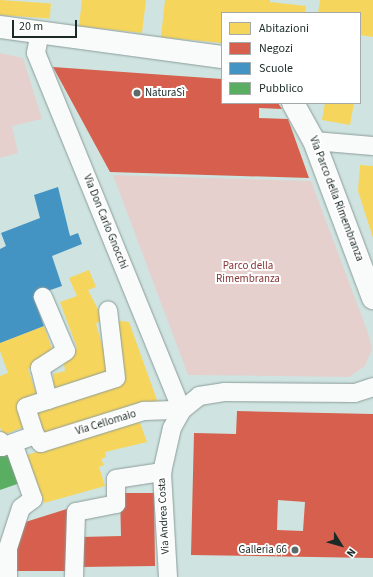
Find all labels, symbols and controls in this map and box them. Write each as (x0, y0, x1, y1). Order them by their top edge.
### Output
scale bar (14, 12, 79, 38)
legend (221, 12, 361, 104)
text: 20 m (19, 18, 43, 35)
text: Abitazioni (259, 20, 309, 37)
text: Negozi (259, 40, 293, 57)
text: Scuole (259, 60, 293, 77)
text: Pubblico (259, 80, 303, 97)
place label: NaturaSì (145, 86, 185, 100)
marker: NaturaSì (132, 88, 142, 98)
street label: Via Parco della Rimembranza (306, 135, 366, 263)
street label: Via Don Carlo Gnocchi (80, 173, 130, 271)
park label: Parco della Rimembranza (216, 260, 280, 286)
street label: Via Cellomaio (74, 408, 138, 438)
street label: Via Andrea Costa (155, 477, 173, 555)
north arrow (321, 525, 361, 565)
place label: Galleria 66 (238, 543, 287, 557)
marker: Galleria 66 (290, 545, 300, 555)
text: N (343, 545, 359, 560)

